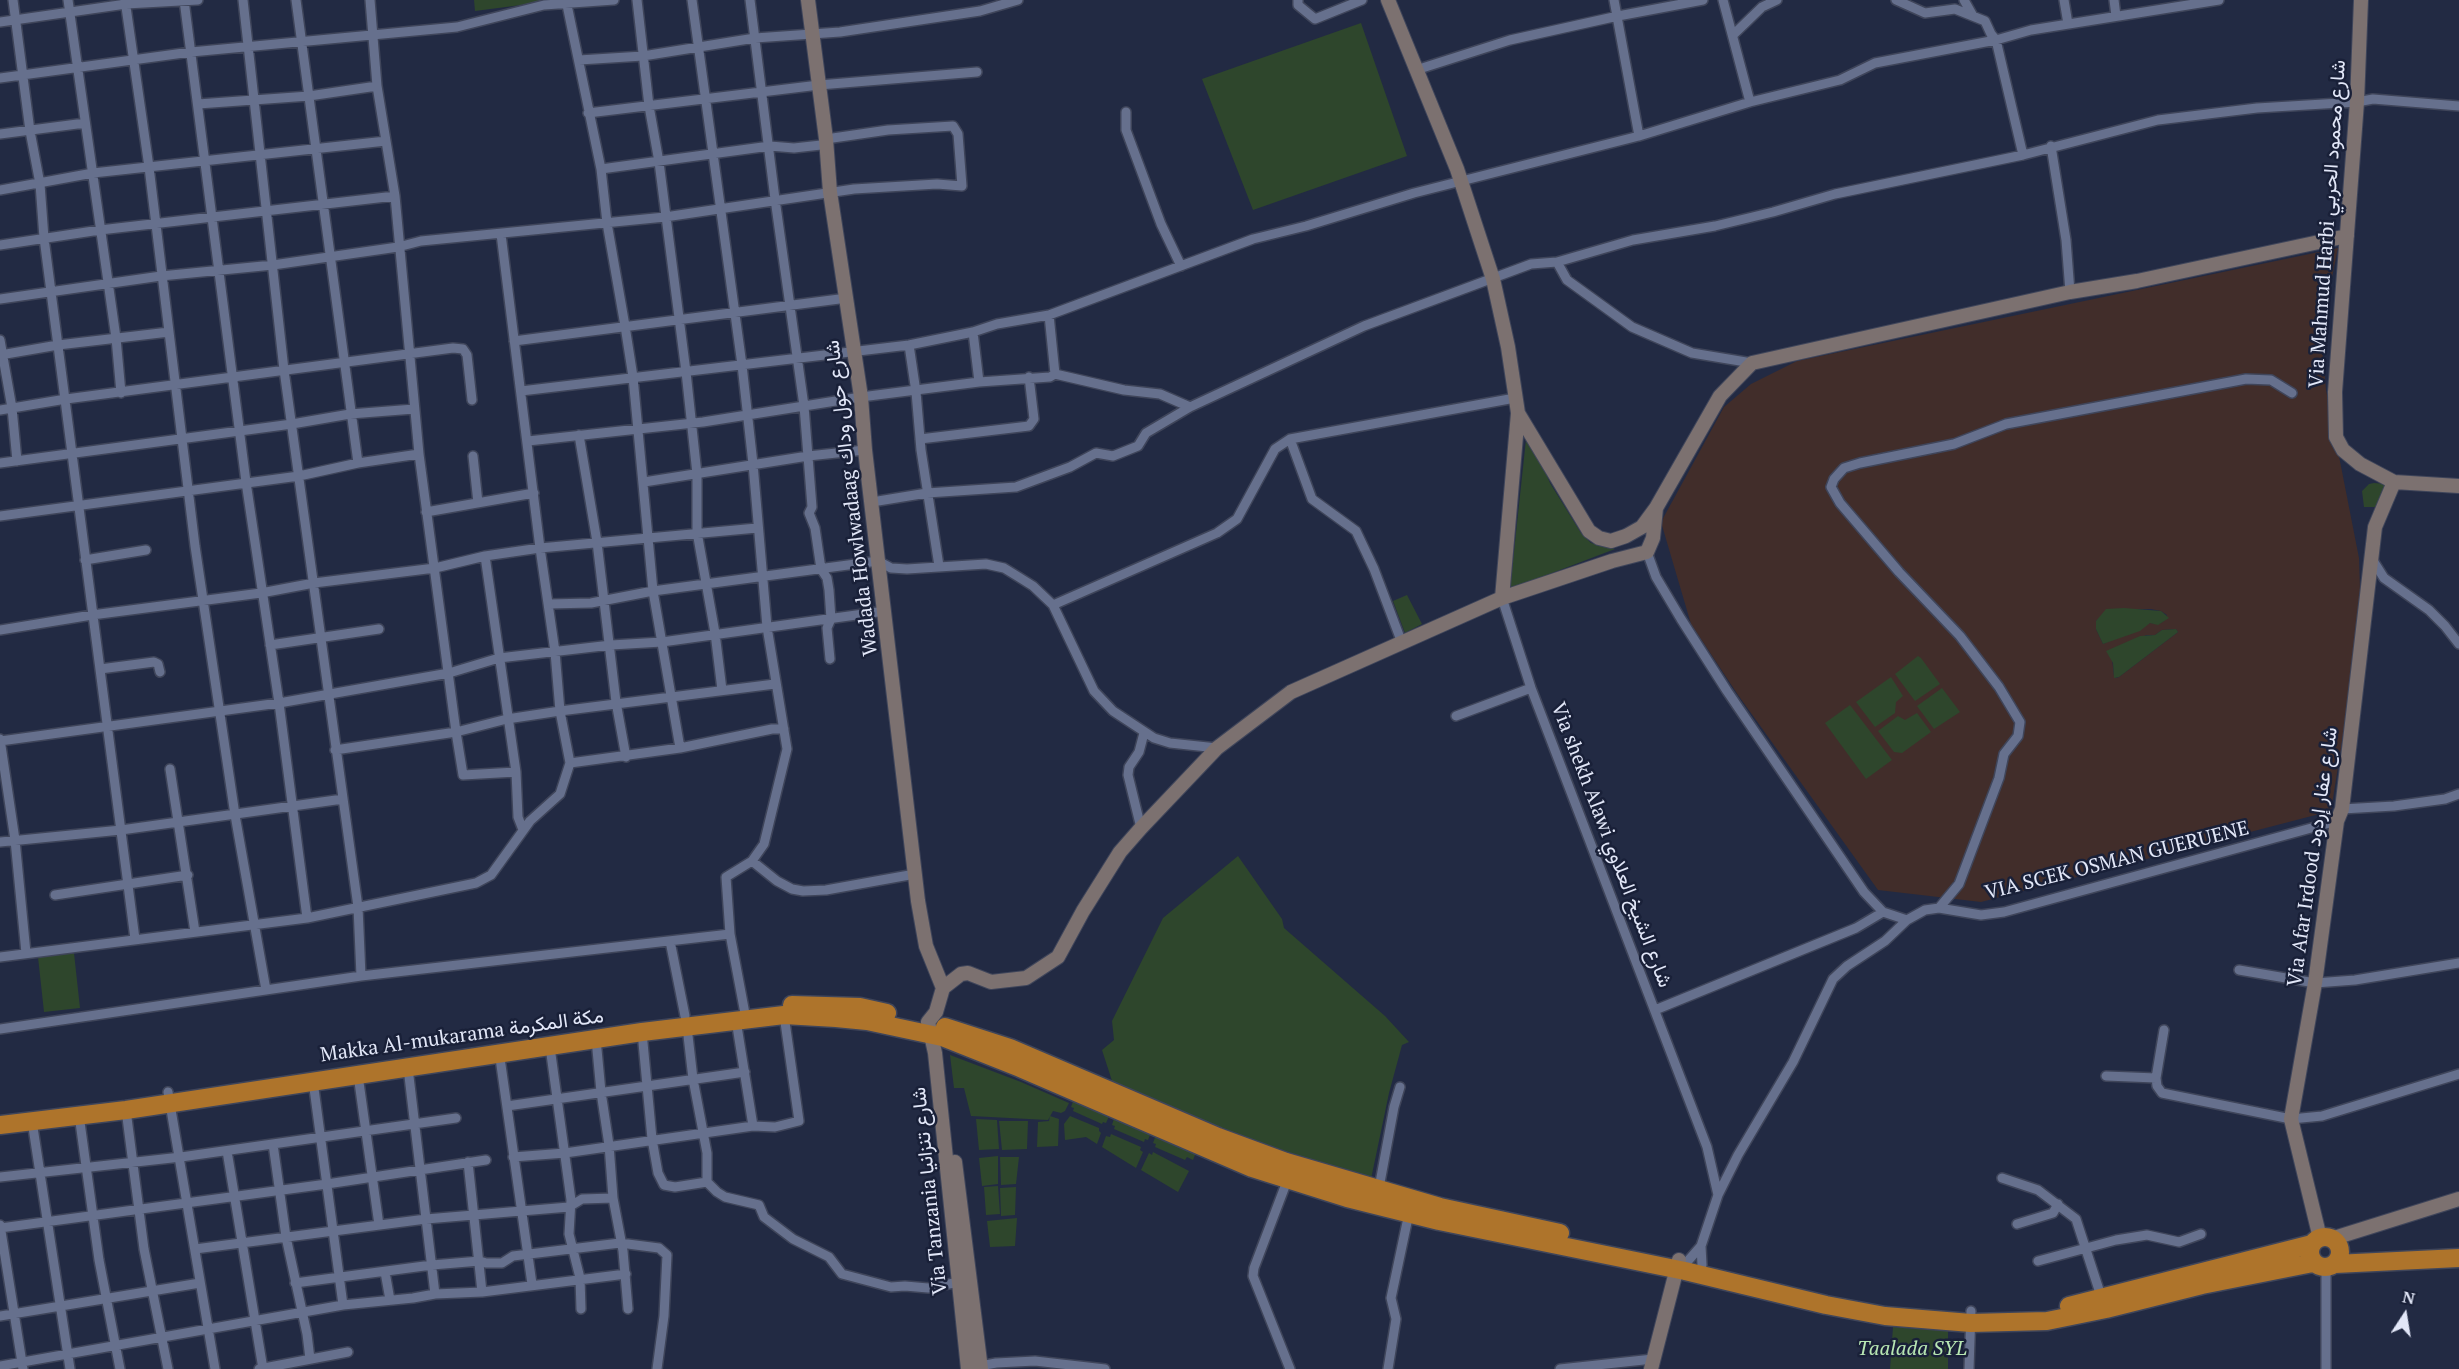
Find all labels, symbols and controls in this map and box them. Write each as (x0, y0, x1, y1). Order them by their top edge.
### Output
street label: Via Mahmud Harbi شارع محمود الحربي (2305, 59, 2351, 389)
street label: Wadada Howlwadaag شارع حول وداك (821, 339, 883, 657)
street label: Via shekh Alawi شارع الشيخ العلاوي (1545, 699, 1677, 991)
street label: Via Afar Irdood شارع عفار إردود (2283, 726, 2343, 988)
street label: VIA SCEK OSMAN GUERUENE (1983, 817, 2251, 905)
street label: Makka Al-mukarama مكة المكرمة (319, 1004, 605, 1068)
street label: Via Tanzania شارع تنزانيا (907, 1086, 953, 1296)
north arrow (2375, 1285, 2435, 1345)
text: N (2401, 1285, 2417, 1309)
park label: Taalada SYL (1857, 1337, 1967, 1361)

